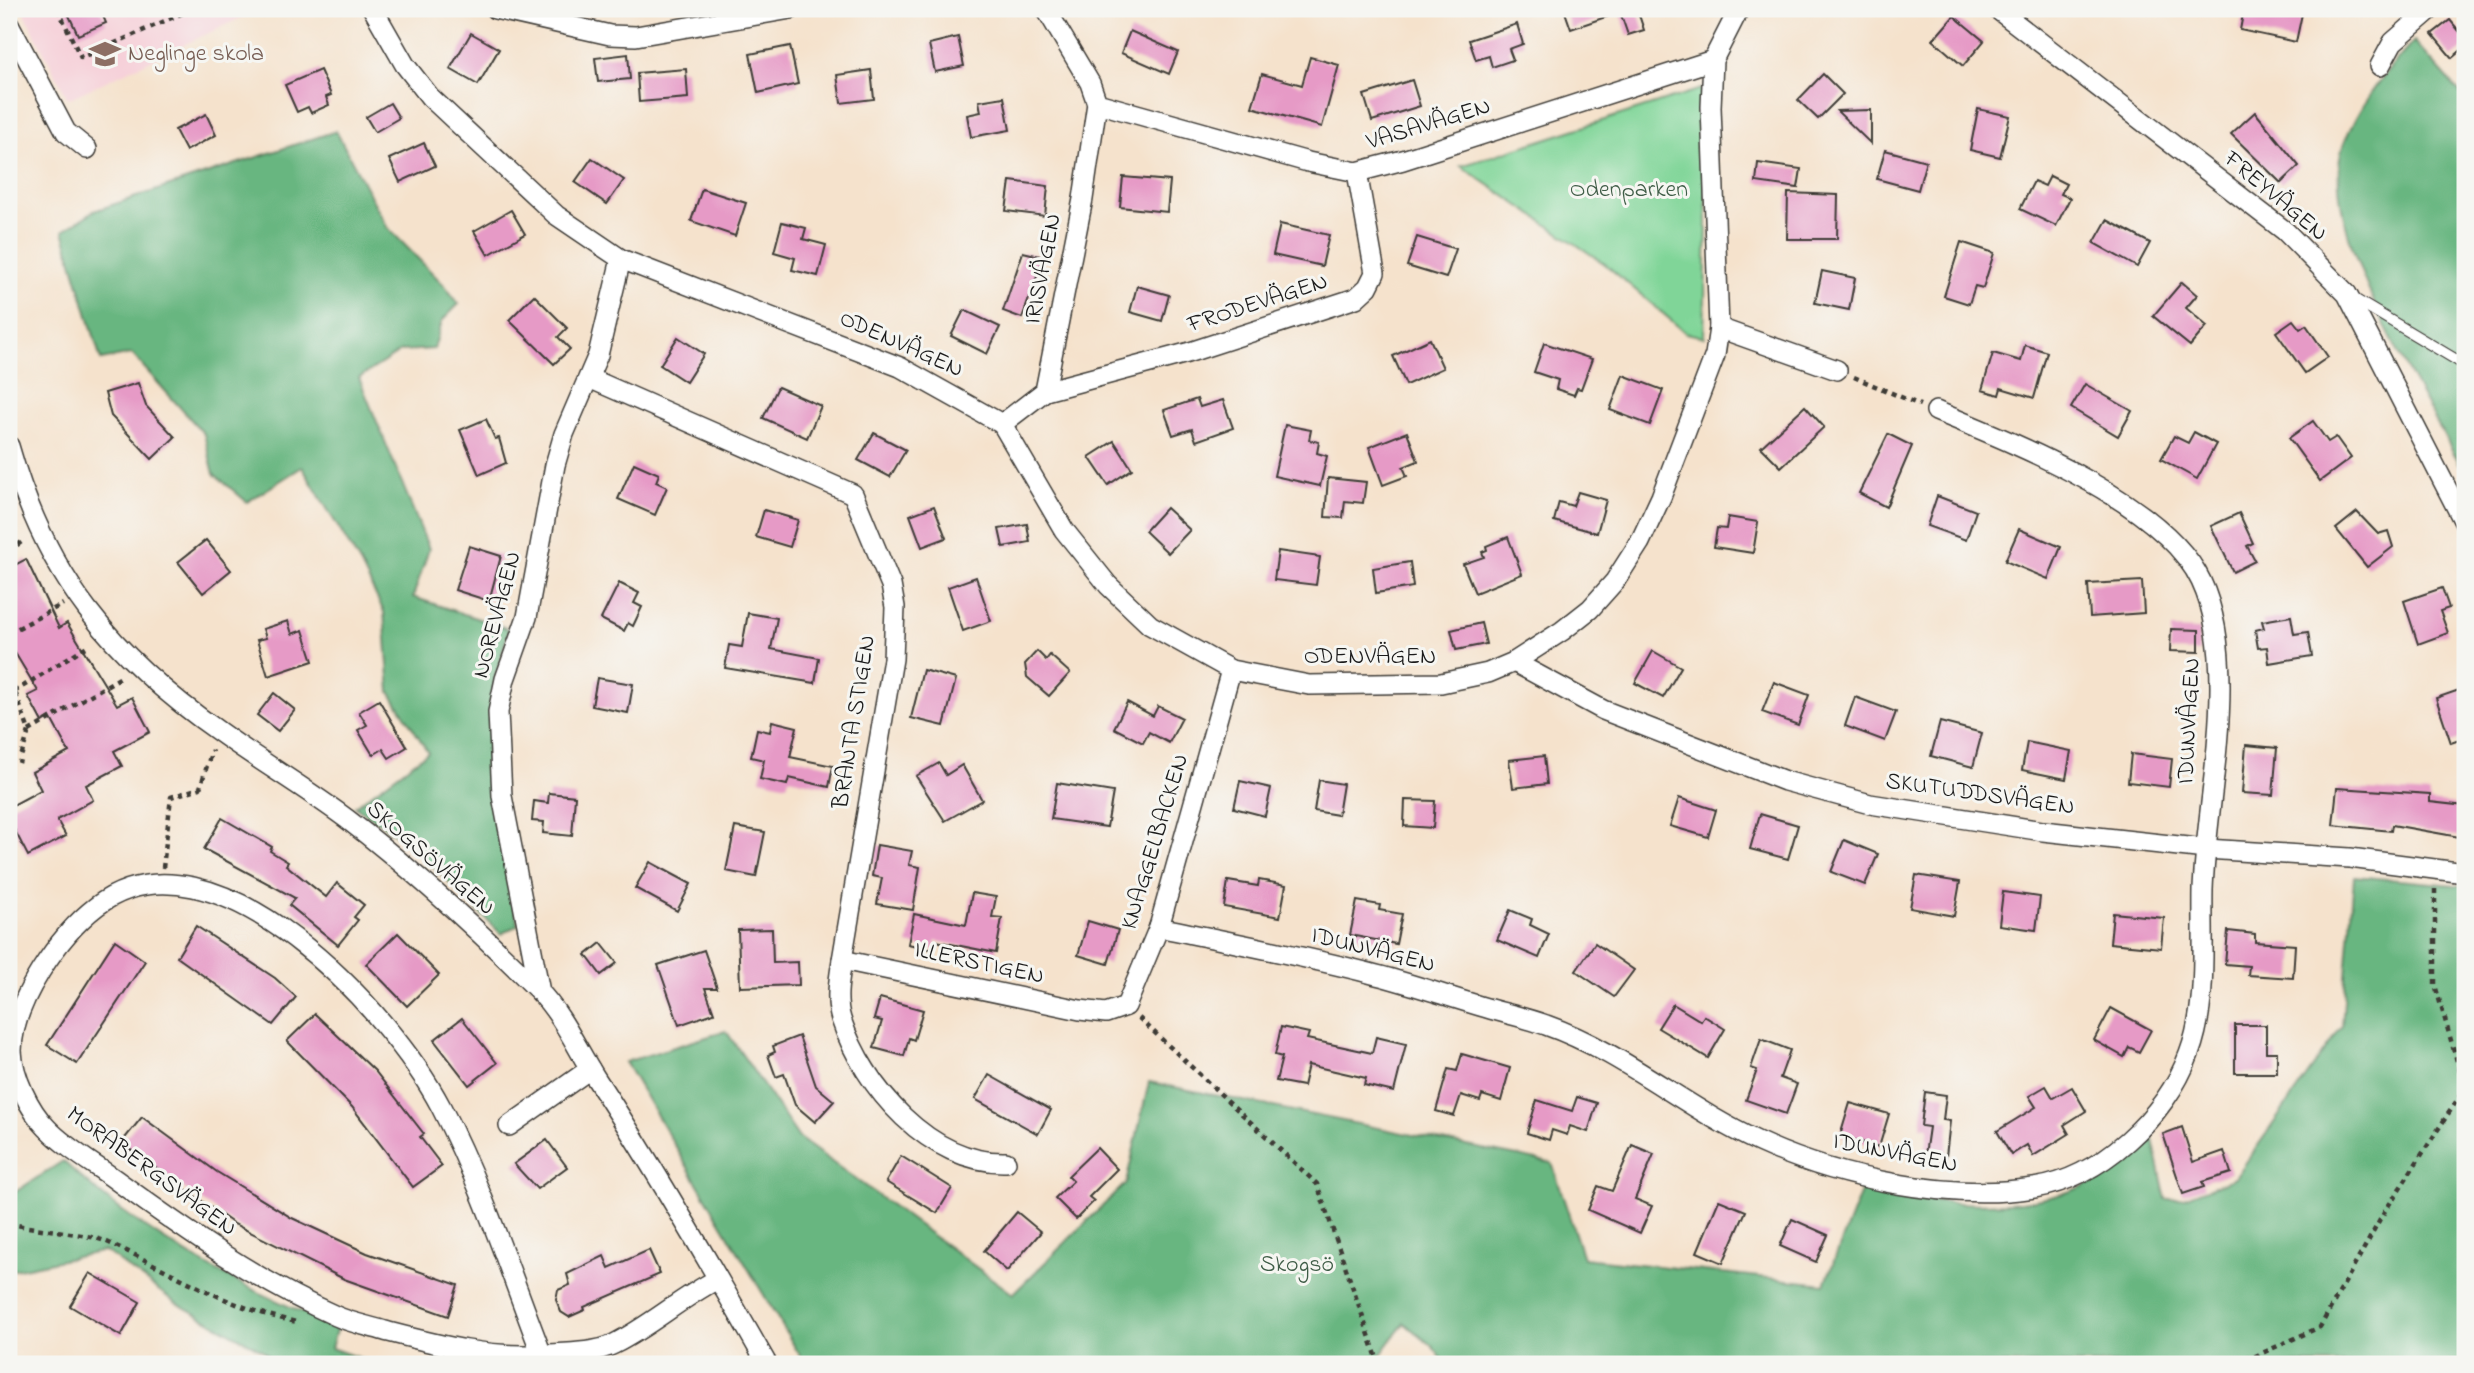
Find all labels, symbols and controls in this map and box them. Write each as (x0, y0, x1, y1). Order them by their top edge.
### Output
school or university icon: Neglinge skola (88, 37, 122, 71)
place label: Neglinge skola (128, 37, 264, 72)
street label: VASAVÄGEN (1362, 90, 1495, 161)
street label: FREYVÄGEN (2215, 142, 2335, 251)
park label: Odenparken (1570, 173, 1688, 208)
street label: IRISVÄGEN (1016, 211, 1072, 327)
street label: FRODEVÄGEN (1182, 265, 1333, 343)
street label: ODENVÄGEN (833, 302, 969, 388)
street label: NOREVÄGEN (464, 548, 532, 682)
street label: BRANTA STIGEN (824, 633, 886, 812)
street label: ODENVÄGEN (1304, 640, 1436, 675)
street label: IDUNVÄGEN (2169, 657, 2211, 785)
street label: KNAGGELBACKEN (1113, 750, 1199, 934)
street label: SKUTUDDSVÄGEN (1883, 764, 2077, 826)
street label: SKOGSÖVÄGEN (358, 793, 502, 925)
street label: IDUNVÄGEN (1307, 919, 1439, 983)
street label: ILLERSTIGEN (911, 933, 1047, 995)
street label: MORABERGSVÄGEN (58, 1098, 244, 1246)
street label: IDUNVÄGEN (1830, 1125, 1960, 1183)
park label: Skogsö (1260, 1248, 1334, 1283)

